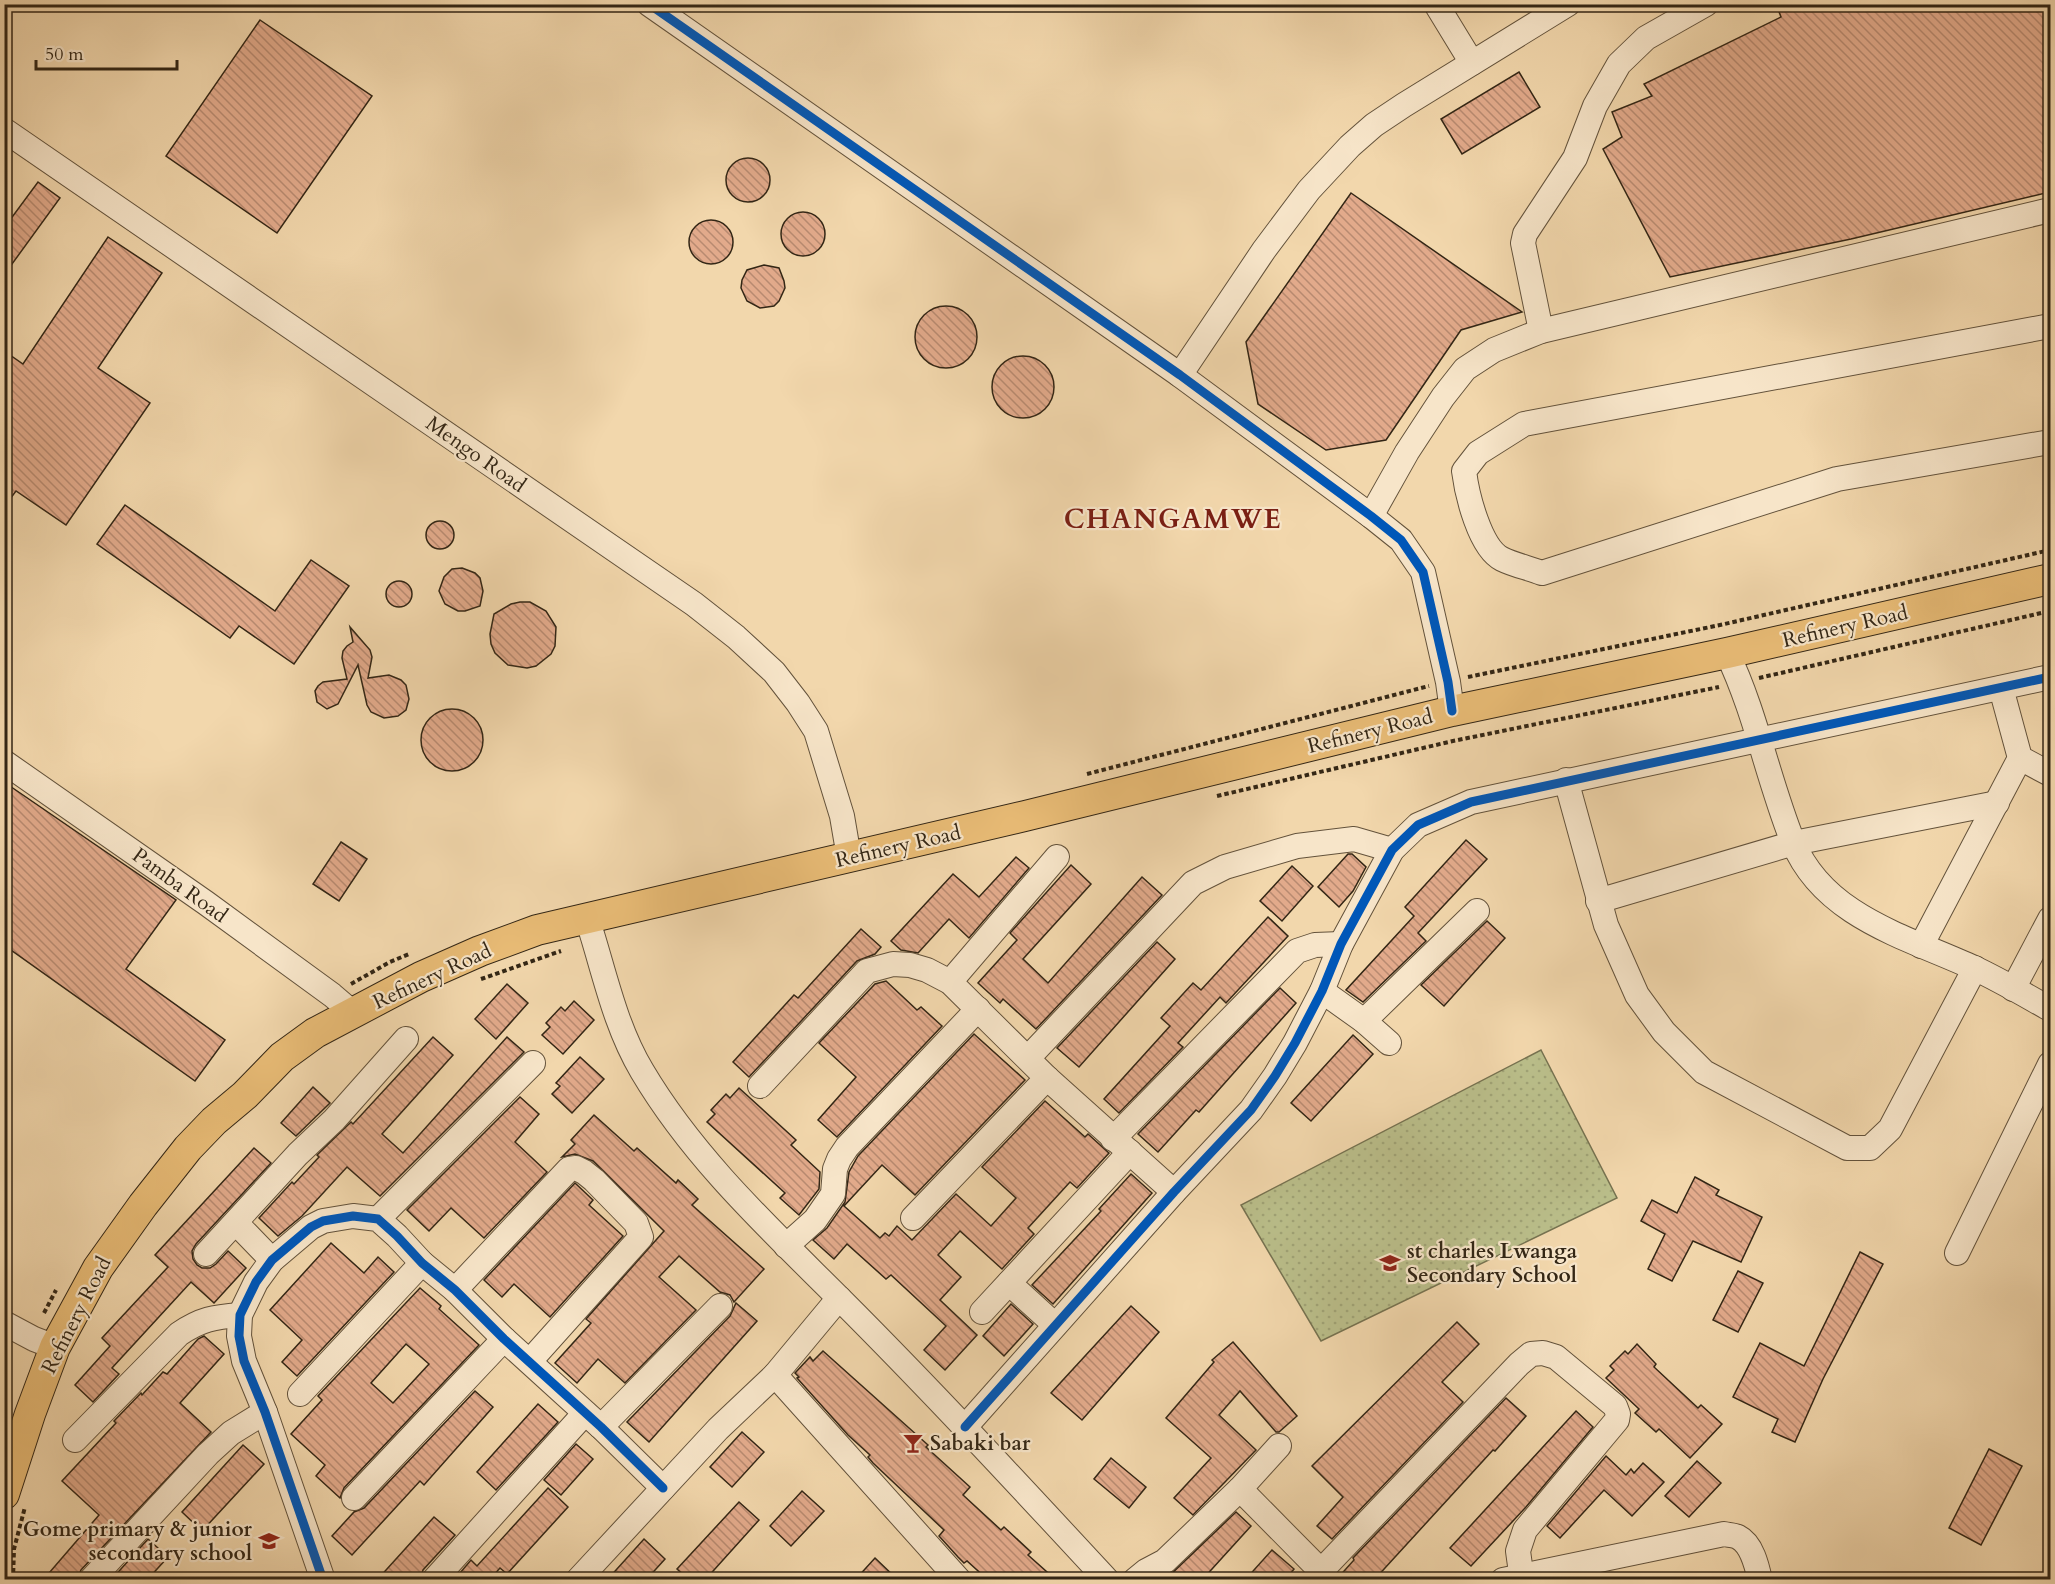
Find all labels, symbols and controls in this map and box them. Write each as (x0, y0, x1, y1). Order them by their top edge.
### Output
scale bar (36, 33, 177, 71)
text: 50 m (45, 42, 84, 67)
street label: Mengo Road (420, 409, 532, 500)
district label: CHANGAMWE (1064, 501, 1282, 538)
street label: Refinery Road (1780, 598, 1911, 655)
street label: Refinery Road (1305, 702, 1436, 761)
street label: Refinery Road (833, 818, 964, 875)
street label: Pamba Road (126, 841, 233, 930)
street label: Refinery Road (368, 936, 496, 1017)
place label: st charles Lwanga Secondary School (1407, 1237, 1578, 1290)
school or university icon: st charles Lwanga Secondary School (1378, 1251, 1402, 1275)
street label: Refinery Road (34, 1252, 118, 1379)
place label: Sabaki bar (930, 1429, 1031, 1458)
bar icon: Sabaki bar (901, 1431, 925, 1455)
place label: Gome primary & junior secondary school (23, 1515, 253, 1568)
school or university icon: Gome primary & junior secondary school (257, 1529, 281, 1553)

